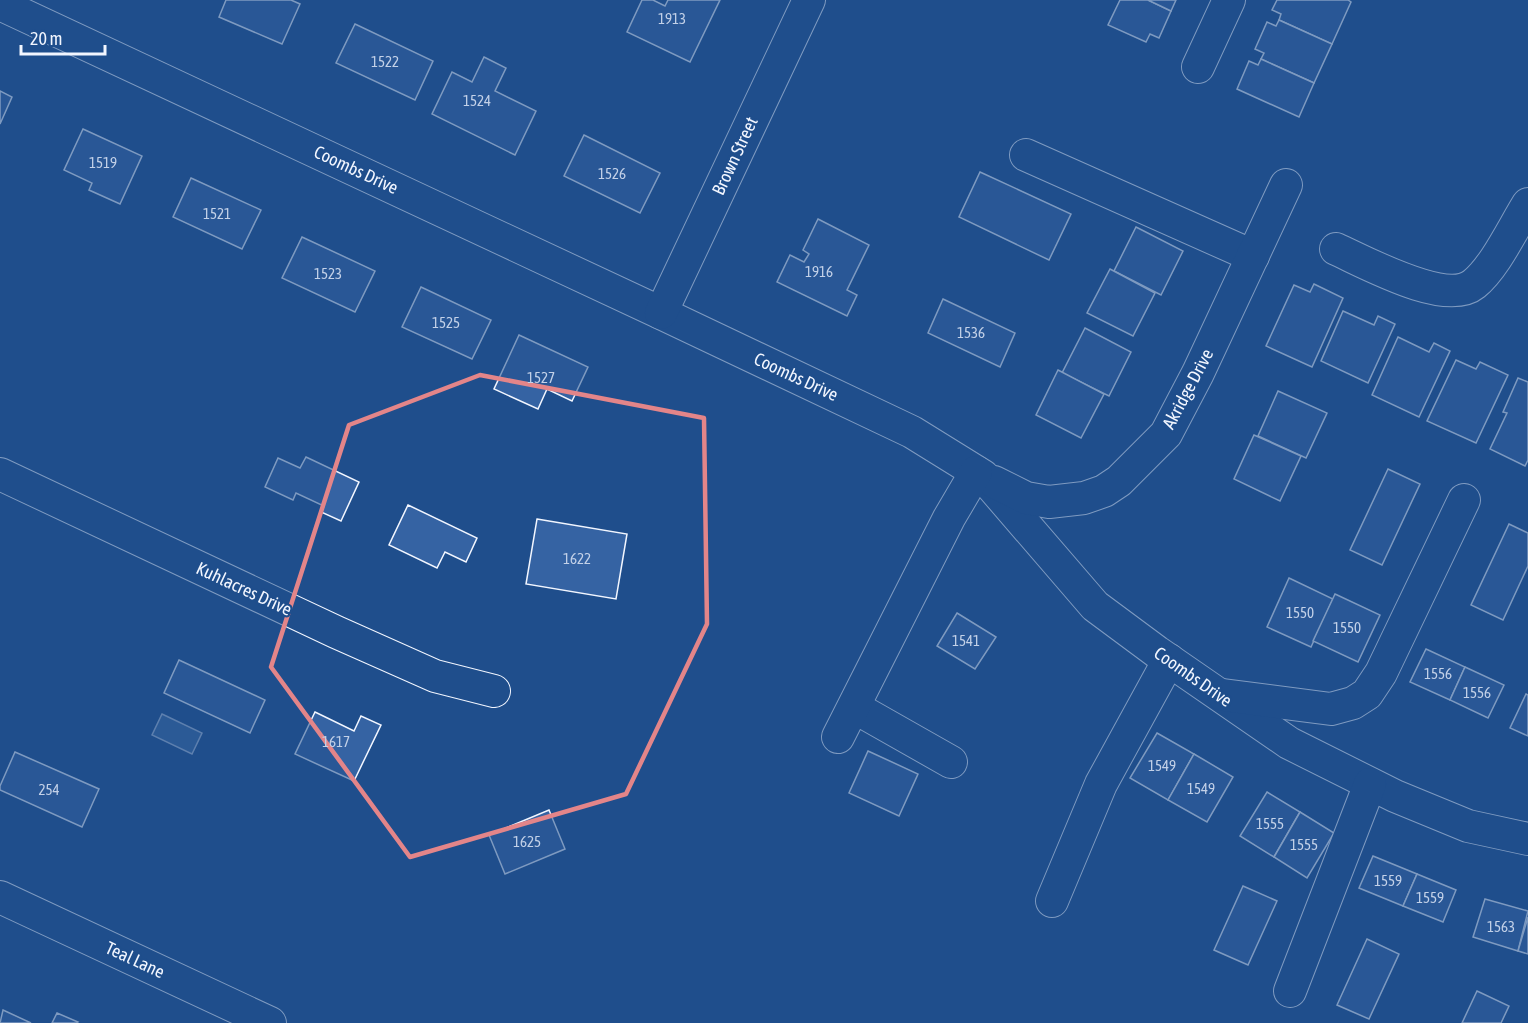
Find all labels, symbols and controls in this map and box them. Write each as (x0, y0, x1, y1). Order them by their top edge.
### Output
house number: 1913 (658, 10, 686, 27)
scale bar (21, 18, 105, 56)
text: 20 m (30, 28, 62, 49)
house number: 1522 (371, 53, 399, 70)
house number: 1524 (463, 92, 491, 109)
street label: Brown Street (707, 113, 762, 198)
street label: Coombs Drive (311, 141, 402, 198)
house number: 1519 (89, 154, 117, 171)
house number: 1526 (598, 165, 626, 182)
house number: 1521 (203, 205, 231, 222)
house number: 1916 (805, 263, 833, 280)
house number: 1523 (314, 265, 342, 282)
house number: 1525 (432, 314, 460, 331)
house number: 1536 (957, 324, 985, 341)
street label: Akridge Drive (1158, 345, 1217, 432)
street label: Coombs Drive (751, 348, 842, 405)
house number: 1527 (527, 369, 555, 386)
house number: 1622 (563, 550, 591, 567)
street label: Kuhlacres Drive (193, 557, 295, 620)
house number: 1550 (1286, 604, 1314, 621)
house number: 1550 (1333, 619, 1361, 636)
house number: 1541 (952, 632, 980, 649)
street label: Coombs Drive (1150, 642, 1236, 711)
house number: 1556 (1424, 665, 1452, 682)
house number: 1556 (1463, 684, 1491, 701)
house number: 1617 (322, 733, 350, 750)
house number: 1549 (1148, 757, 1176, 774)
house number: 1549 (1187, 780, 1215, 797)
house number: 254 (38, 781, 60, 798)
house number: 1555 (1256, 815, 1284, 832)
house number: 1625 (513, 833, 541, 850)
house number: 1555 (1290, 836, 1318, 853)
house number: 1559 (1374, 872, 1402, 889)
house number: 1559 (1416, 889, 1444, 906)
house number: 1563 (1487, 918, 1515, 935)
street label: Teal Lane (102, 937, 168, 982)

